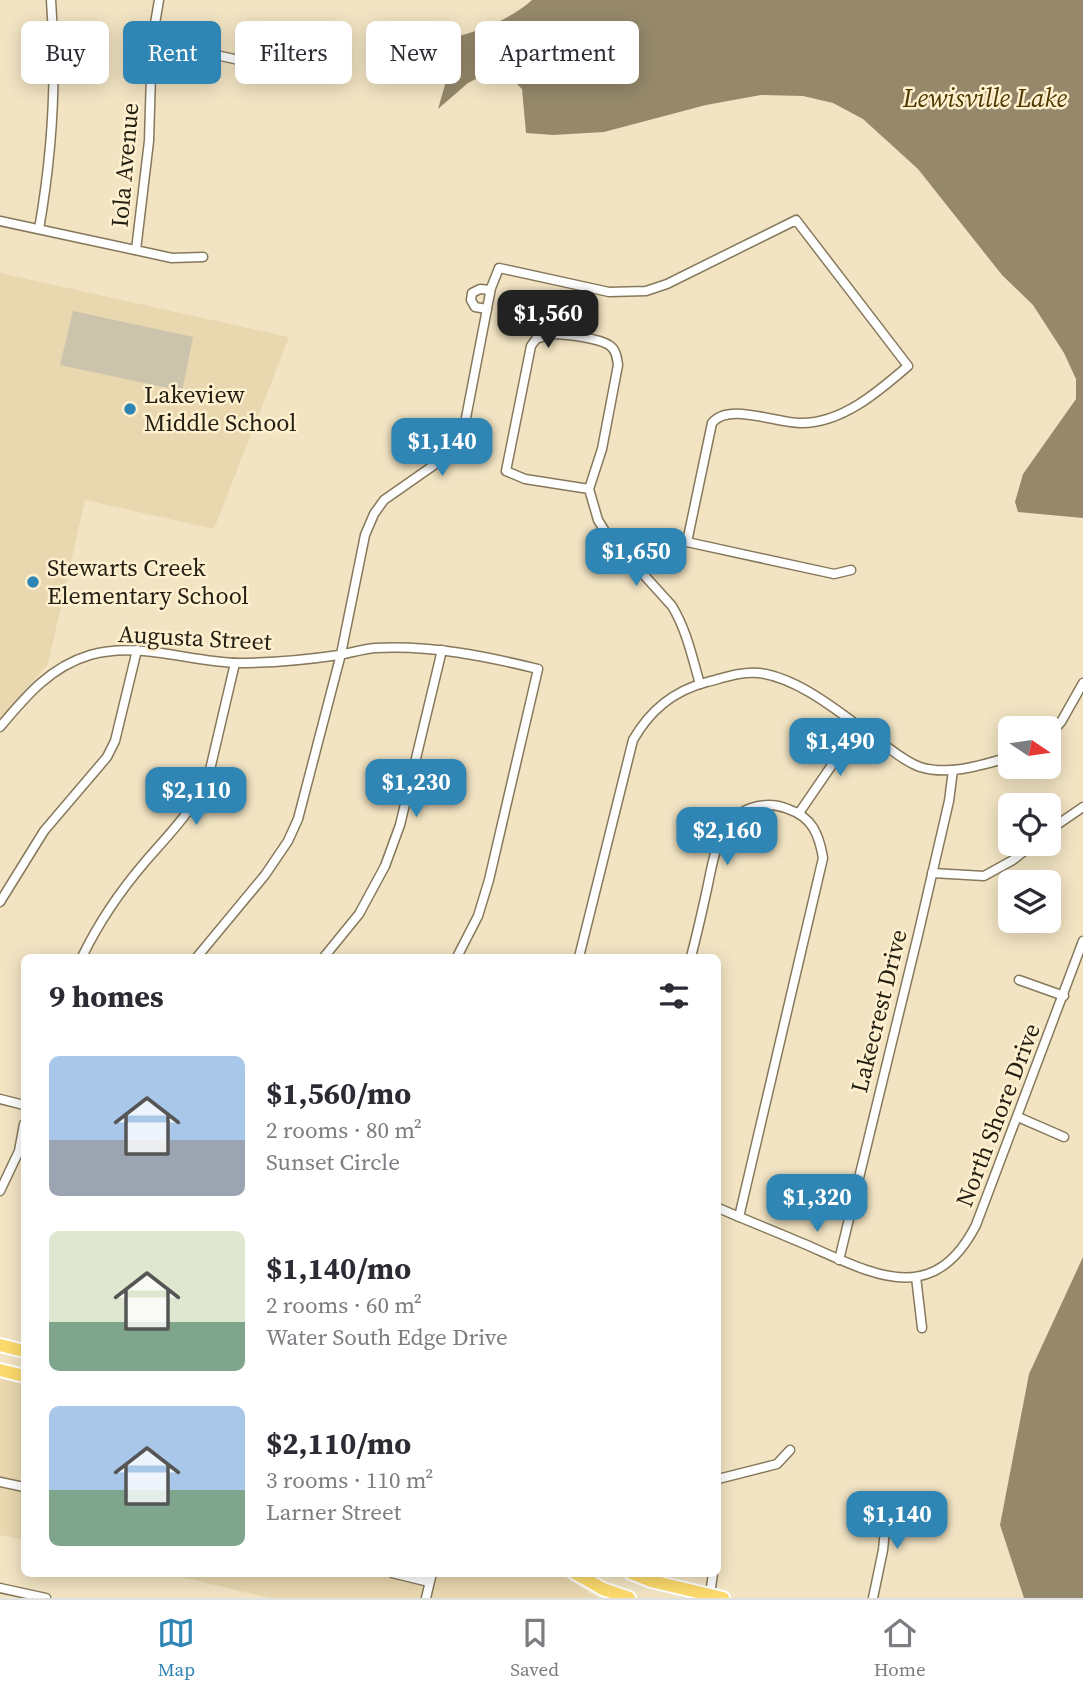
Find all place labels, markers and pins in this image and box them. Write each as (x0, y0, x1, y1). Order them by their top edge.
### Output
pin: $1,560 (491, 290, 605, 350)
place label: Lakeview Middle School (144, 378, 296, 439)
marker: Lakeview Middle School (122, 401, 138, 417)
pin: $1,140 (385, 419, 499, 478)
pin: $1,650 (579, 528, 693, 588)
place label: Stewarts Creek Elementary School (47, 551, 249, 612)
marker: Stewarts Creek Elementary School (25, 574, 41, 590)
pin: $1,490 (783, 718, 897, 778)
pin: $1,230 (359, 760, 473, 819)
pin: $2,110 (139, 768, 253, 827)
pin: $2,160 (670, 808, 784, 867)
pin: $1,320 (760, 1174, 874, 1234)
pin: $1,140 (840, 1492, 954, 1551)

